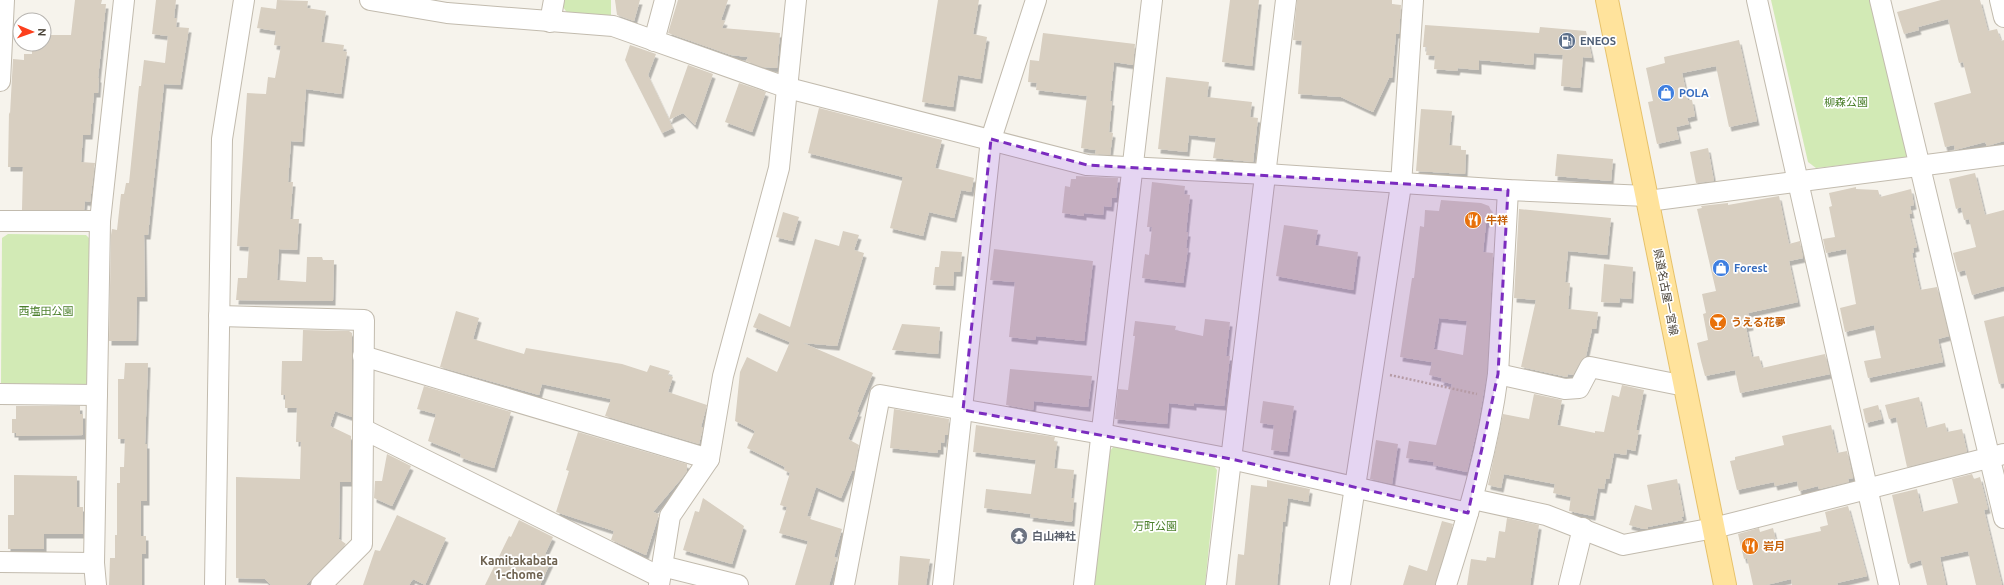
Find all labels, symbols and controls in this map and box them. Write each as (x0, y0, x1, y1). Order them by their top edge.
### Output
north arrow (12, 12, 52, 52)
text: N (36, 28, 48, 37)
fuel station icon: ENEOS (1557, 31, 1577, 51)
place label: ENEOS (1580, 35, 1616, 47)
shop icon: POLA (1656, 83, 1676, 103)
place label: POLA (1679, 87, 1709, 99)
park label: 柳森公園 (1824, 96, 1868, 108)
restaurant icon: 牛祥 (1463, 210, 1483, 230)
place label: 牛祥 (1486, 214, 1508, 226)
street label: 県道名古屋一宮線 (1652, 248, 1680, 336)
shop icon: Forest (1711, 258, 1731, 278)
place label: Forest (1734, 262, 1768, 274)
park label: 西塩田公園 (19, 305, 74, 317)
bar icon: うえる花夢 (1708, 312, 1728, 332)
place label: うえる花夢 (1731, 316, 1786, 328)
park label: 万町公園 (1133, 520, 1177, 532)
temple icon: 白山神社 (1009, 526, 1029, 546)
place label: 白山神社 (1032, 530, 1076, 542)
restaurant icon: 岩月 (1740, 536, 1760, 556)
place label: 岩月 (1763, 540, 1785, 552)
district label: Kamitakabata 1-chome (480, 554, 558, 581)

